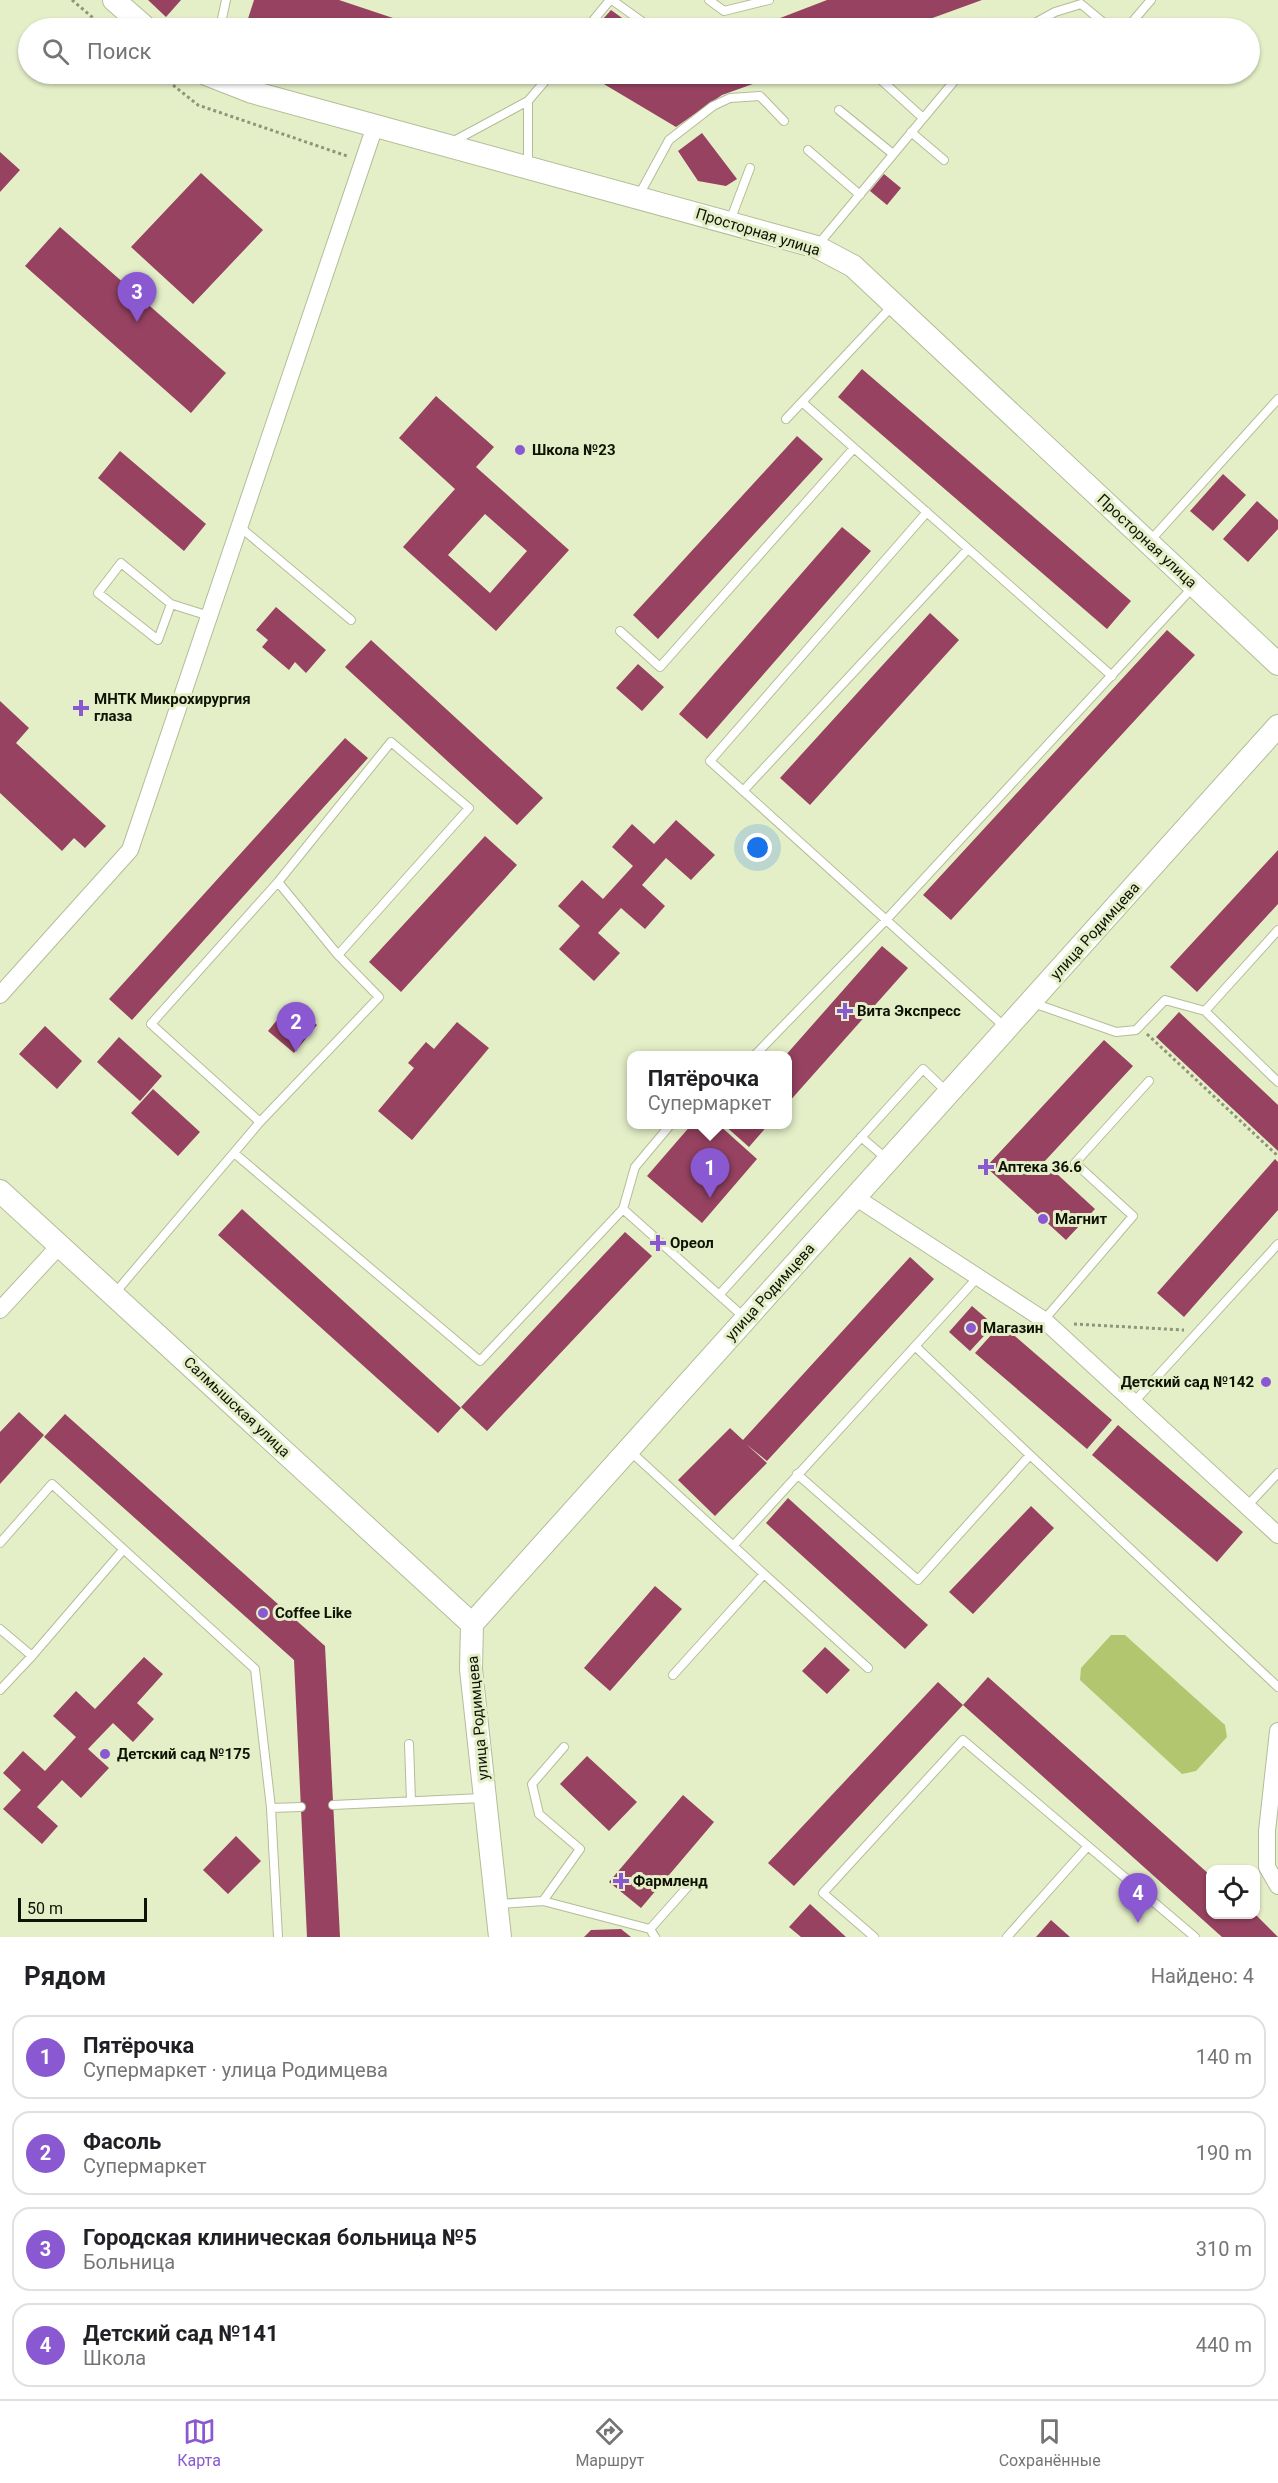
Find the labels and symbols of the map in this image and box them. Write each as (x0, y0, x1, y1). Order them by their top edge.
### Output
street label: Просторная улица (694, 204, 822, 260)
pin: 3 (118, 272, 156, 322)
place label: Школа №23 (532, 441, 616, 459)
marker: Школа №23 (513, 443, 527, 457)
street label: Просторная улица (1094, 490, 1200, 592)
place label: МНТК Микрохирургия глаза (94, 690, 251, 725)
marker: МНТК Микрохирургия глаза (72, 699, 90, 717)
your location (743, 833, 772, 862)
street label: улица Родимцева (1047, 879, 1143, 983)
pin: 2 (276, 1002, 316, 1052)
place label: Вита Экспресс (857, 1002, 961, 1020)
marker: Вита Экспресс (838, 1004, 852, 1018)
pin: 1 (690, 1148, 730, 1198)
place label: Аптека 36.6 (998, 1158, 1082, 1176)
marker: Аптека 36.6 (979, 1160, 993, 1174)
place label: Магнит (1055, 1210, 1107, 1228)
marker: Магнит (1036, 1212, 1050, 1226)
place label: Ореол (670, 1234, 714, 1252)
marker: Ореол (651, 1236, 665, 1250)
street label: улица Родимцева (722, 1240, 818, 1344)
place label: Магазин (983, 1319, 1043, 1337)
marker: Магазин (964, 1321, 978, 1335)
street label: Салмышская улица (180, 1353, 294, 1461)
place label: Детский сад №142 (1121, 1373, 1254, 1391)
marker: Детский сад №142 (1259, 1375, 1273, 1389)
place label: Coffee Like (275, 1604, 352, 1622)
marker: Coffee Like (256, 1606, 270, 1620)
street label: улица Родимцева (464, 1655, 492, 1781)
place label: Детский сад №175 (117, 1745, 250, 1763)
marker: Детский сад №175 (98, 1747, 112, 1761)
place label: Фармленд (633, 1872, 708, 1890)
marker: Фармленд (614, 1874, 628, 1888)
pin: 4 (1118, 1874, 1158, 1923)
scale bar (18, 1895, 147, 1922)

